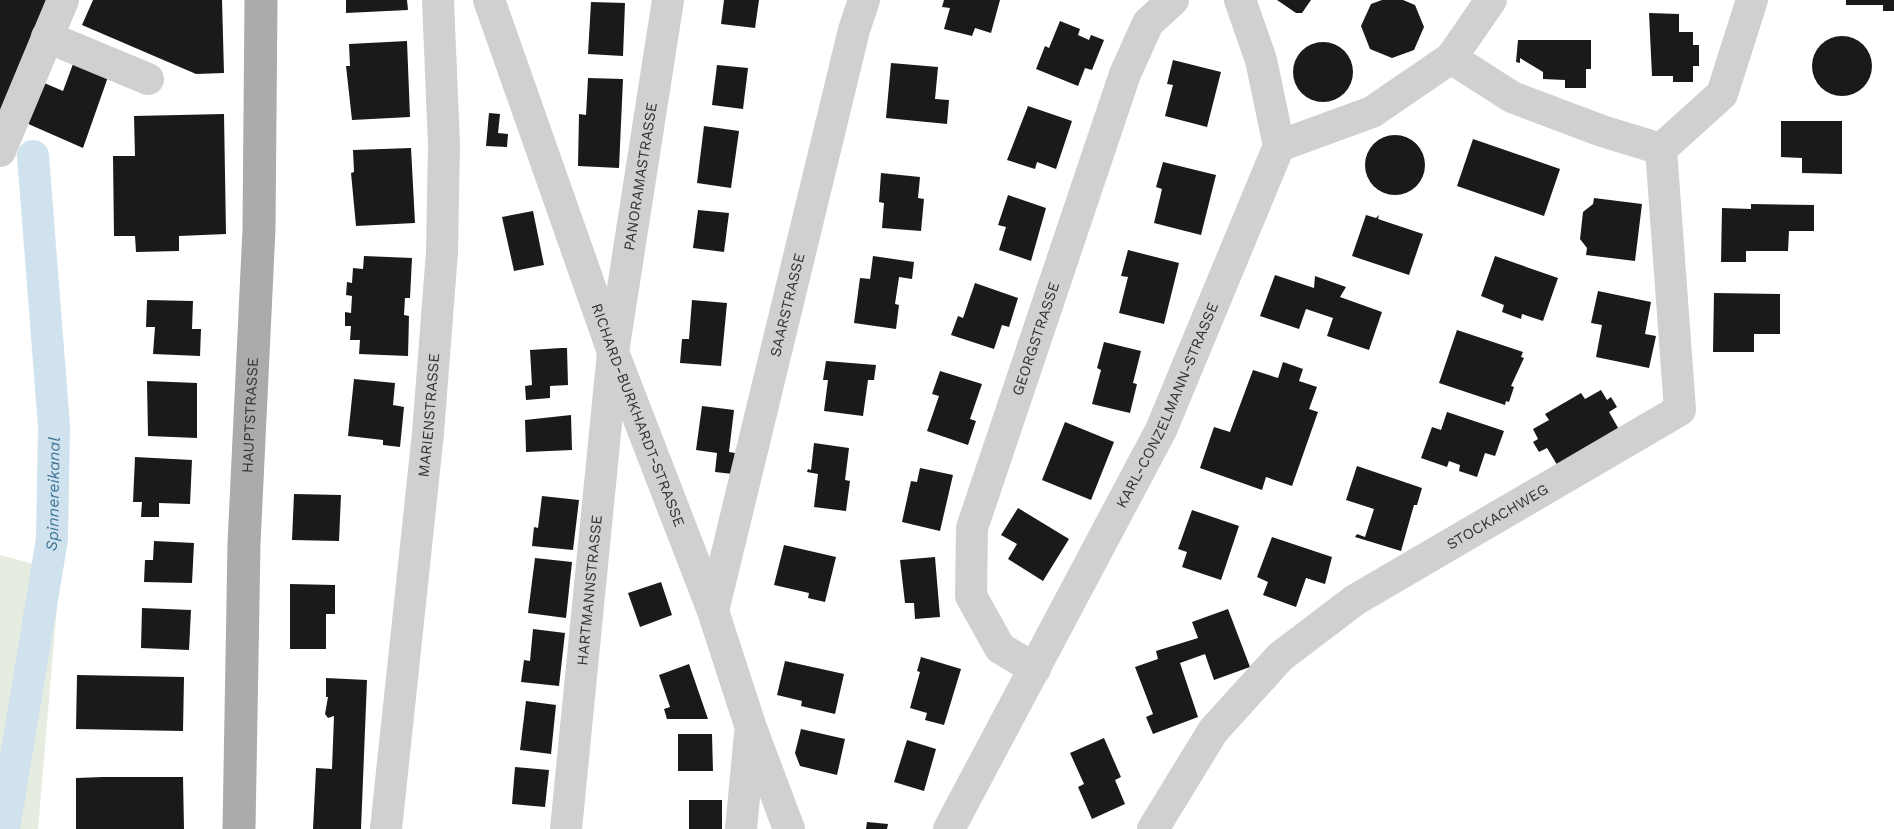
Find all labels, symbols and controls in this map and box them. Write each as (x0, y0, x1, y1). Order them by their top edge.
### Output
street label: PANORAMASTRASSE (620, 101, 661, 252)
street label: SAARSTRASSE (766, 251, 809, 359)
street label: GEORGSTRASSE (1008, 280, 1063, 398)
street label: KARL-CONZELMANN-STRASSE (1112, 300, 1222, 511)
street label: RICHARD-BURKHARDT-STRASSE (588, 301, 689, 529)
street label: MARIENSTRASSE (414, 352, 443, 478)
street label: HAUPTSTRASSE (238, 357, 262, 473)
water label: Spinnereikanal (41, 437, 63, 552)
street label: STOCKACHWEG (1443, 480, 1552, 553)
street label: HARTMANNSTRASSE (573, 514, 606, 666)

